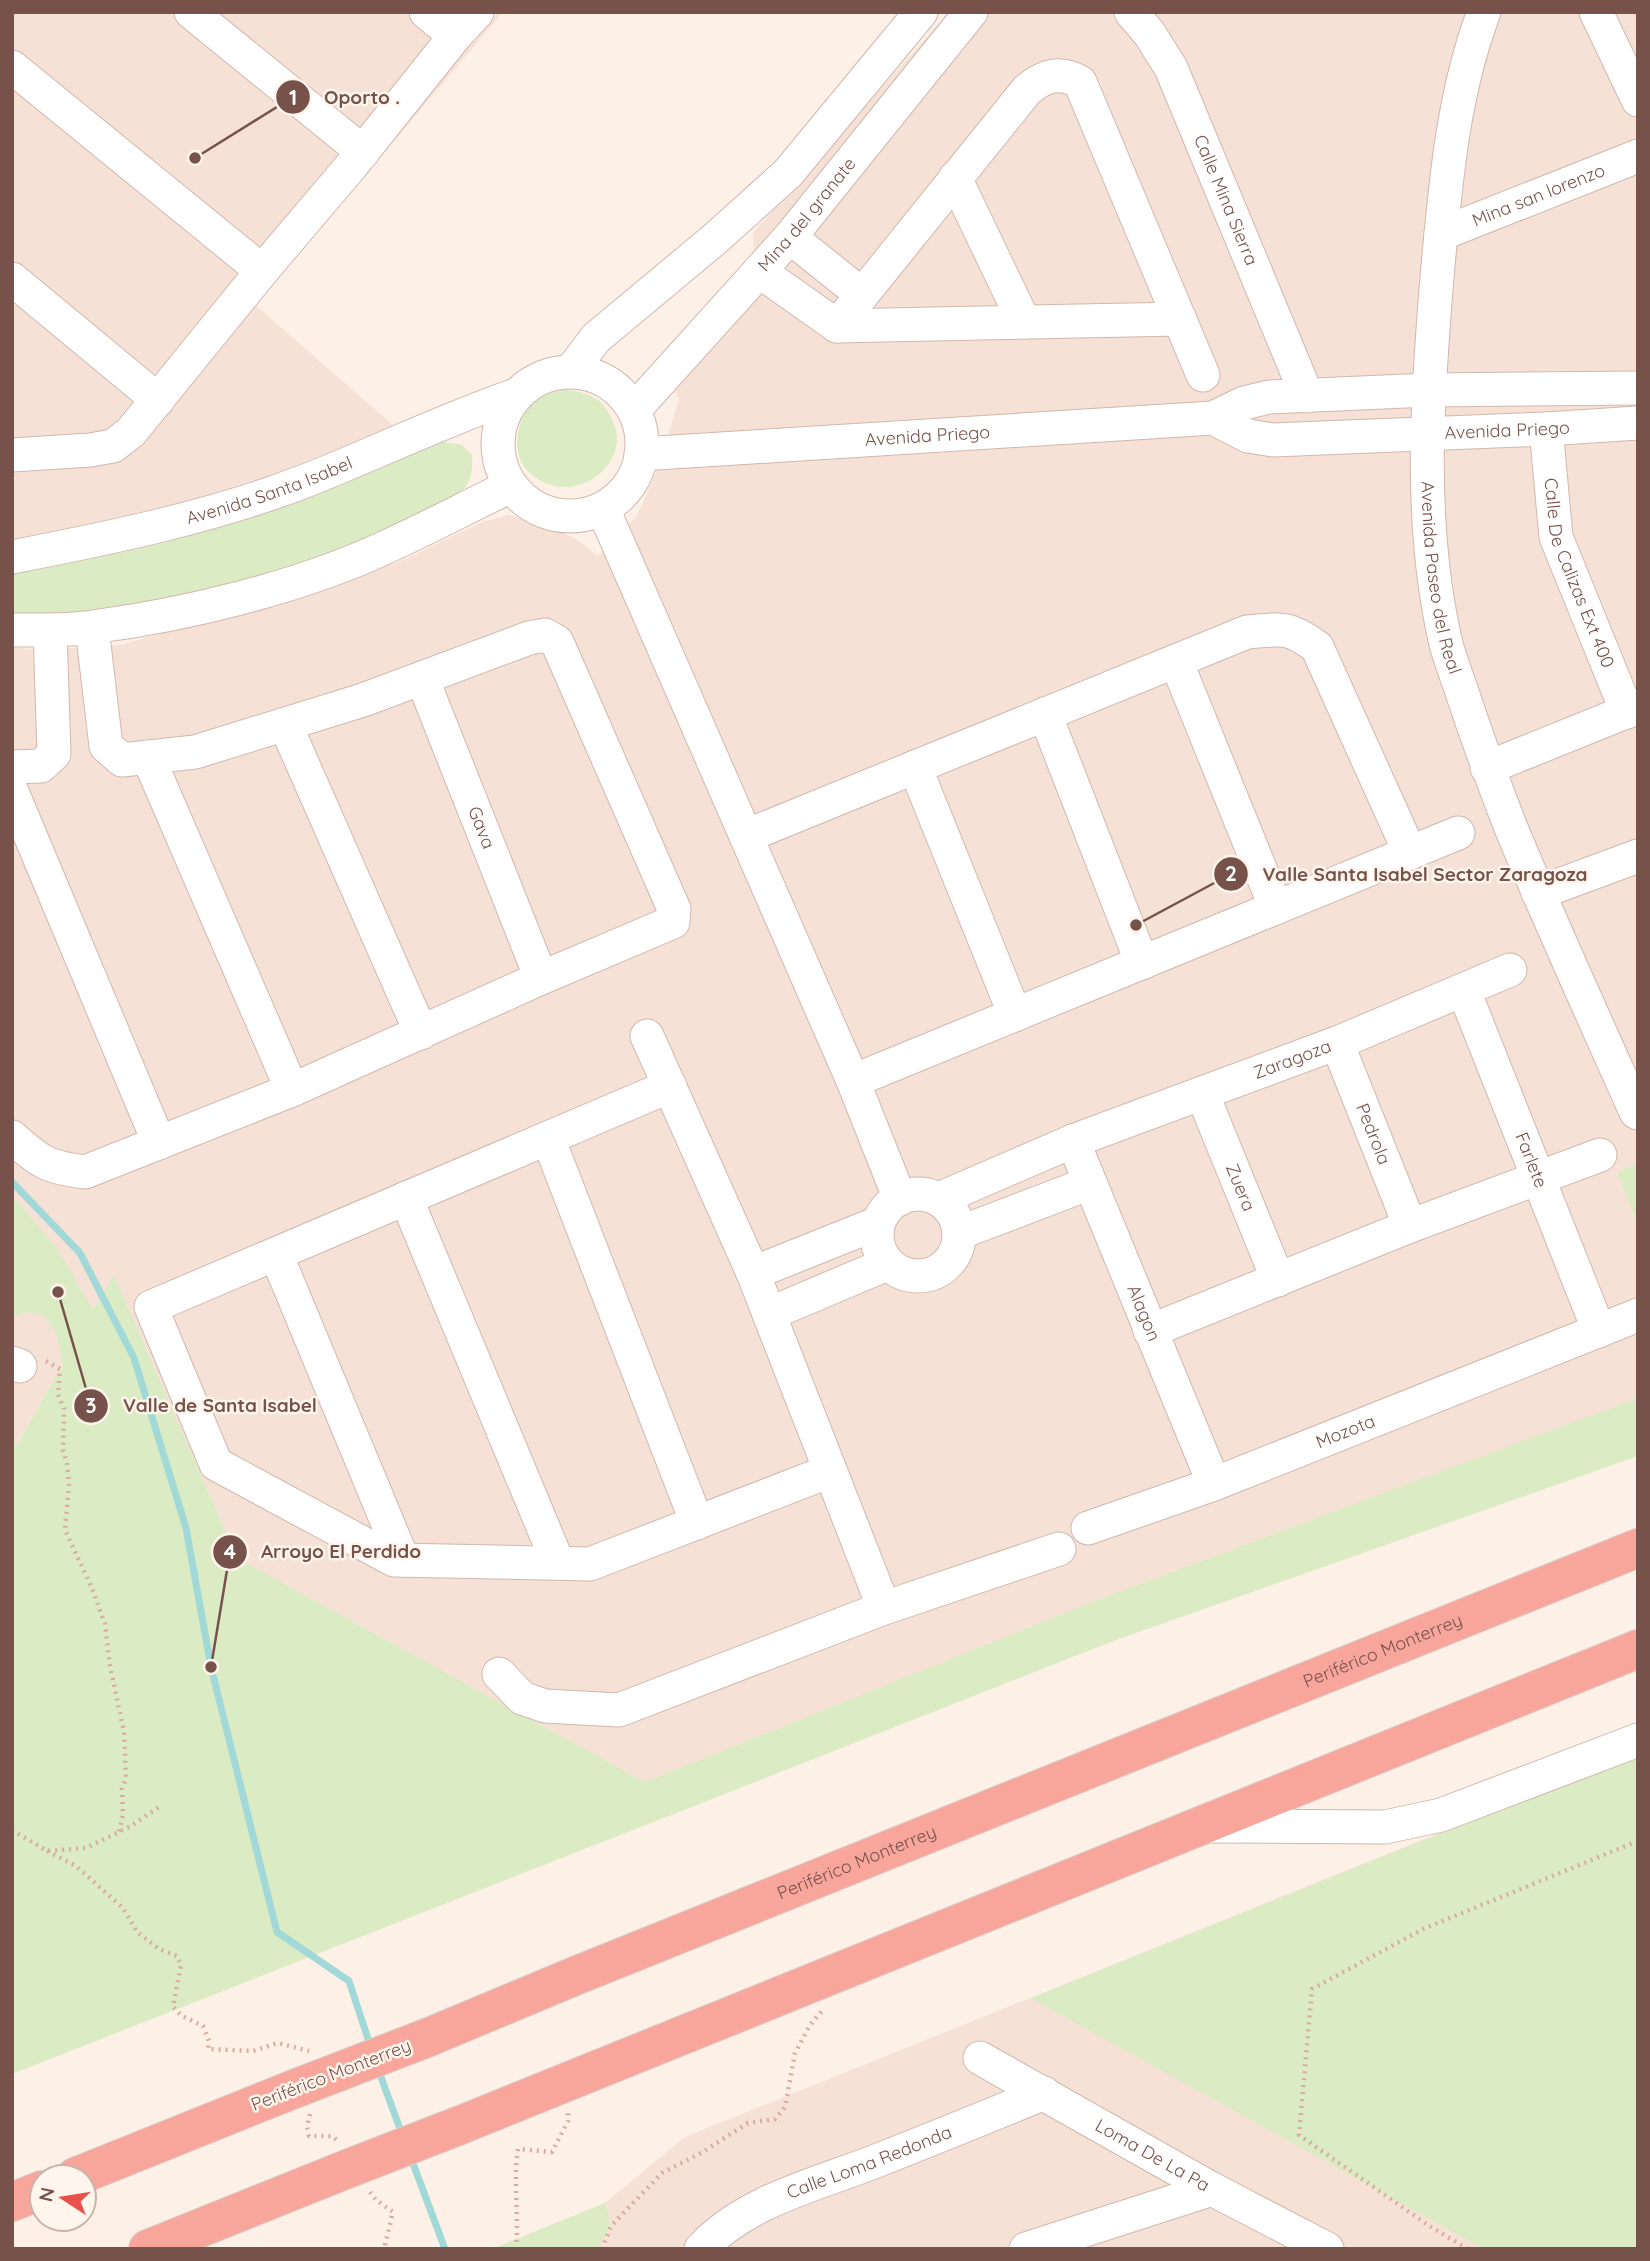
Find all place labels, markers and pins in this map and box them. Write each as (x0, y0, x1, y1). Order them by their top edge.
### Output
callout: Oporto . (275, 77, 414, 117)
callout: Valle Santa Isabel Sector Zaragoza (1213, 854, 1601, 894)
callout: Valle de Santa Isabel (74, 1386, 331, 1426)
callout: Arroyo El Perdido (212, 1532, 435, 1572)

